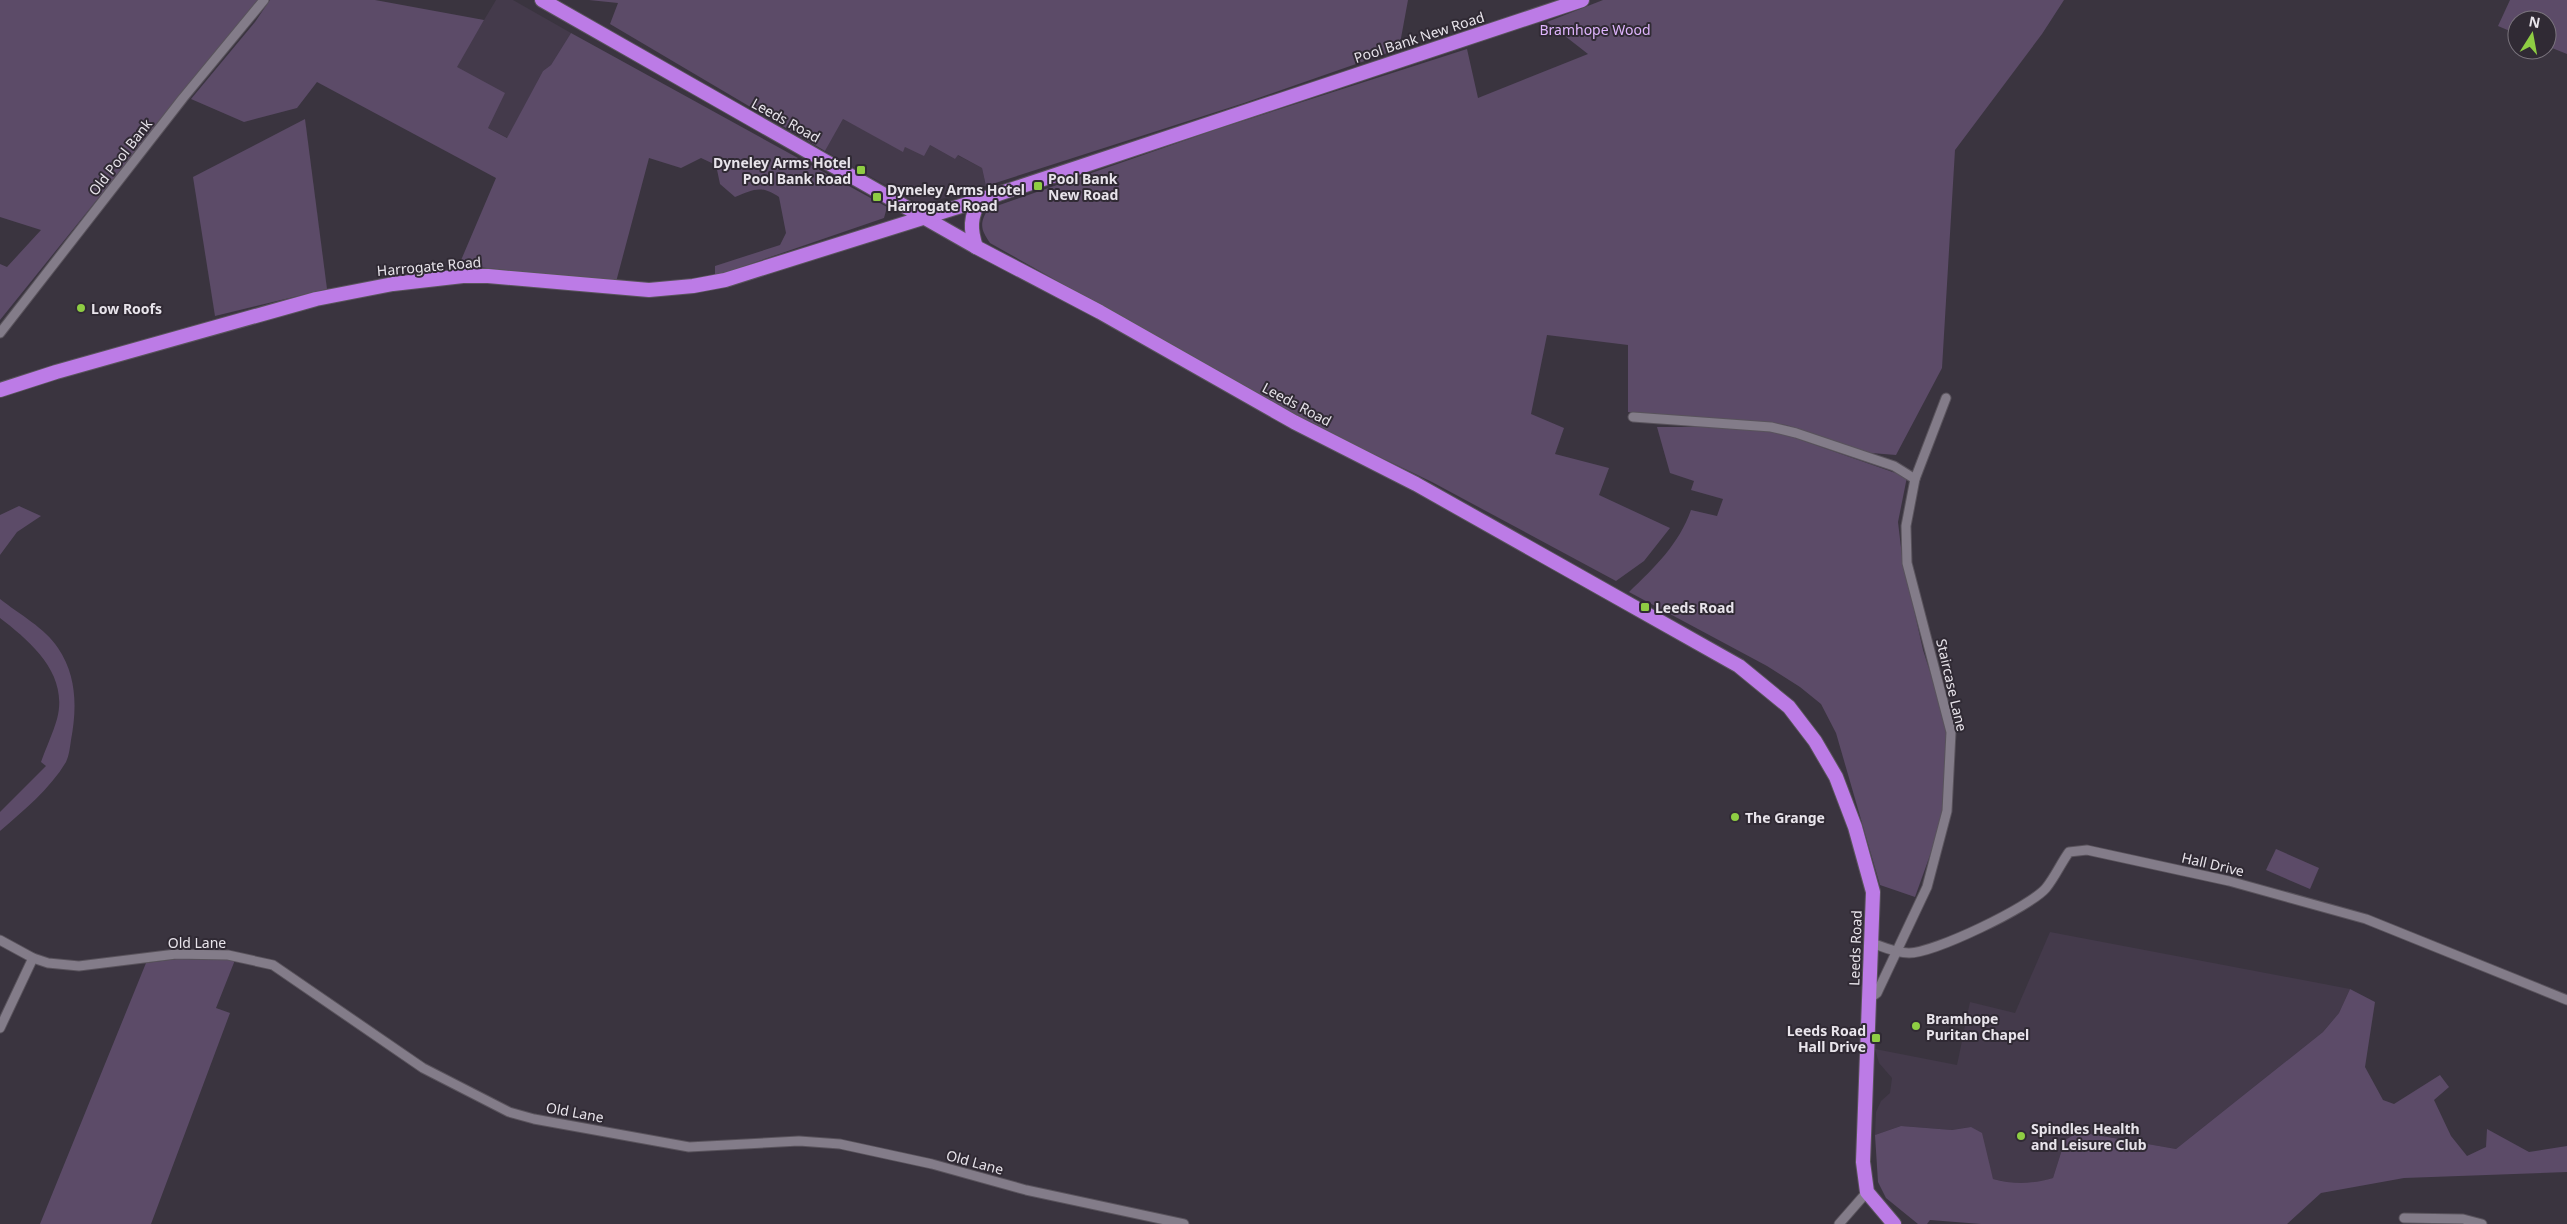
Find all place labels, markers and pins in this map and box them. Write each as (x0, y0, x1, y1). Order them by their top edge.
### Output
place label: Dyneley Arms Hotel Pool Bank Road (713, 153, 851, 188)
marker: Dyneley Arms Hotel Pool Bank Road (855, 164, 867, 176)
place label: Pool Bank New Road (1048, 169, 1118, 204)
place label: Dyneley Arms Hotel Harrogate Road (887, 180, 1025, 215)
marker: Pool Bank New Road (1032, 180, 1044, 192)
marker: Dyneley Arms Hotel Harrogate Road (871, 191, 883, 203)
place label: Low Roofs (91, 299, 162, 318)
marker: Low Roofs (75, 302, 87, 314)
place label: Leeds Road (1655, 598, 1734, 617)
marker: Leeds Road (1639, 601, 1651, 613)
place label: The Grange (1745, 808, 1825, 827)
marker: The Grange (1729, 811, 1741, 823)
place label: Bramhope Puritan Chapel (1926, 1009, 2029, 1044)
marker: Bramhope Puritan Chapel (1910, 1020, 1922, 1032)
place label: Leeds Road Hall Drive (1787, 1021, 1866, 1056)
marker: Leeds Road Hall Drive (1870, 1032, 1882, 1044)
place label: Spindles Health and Leisure Club (2031, 1119, 2147, 1154)
marker: Spindles Health and Leisure Club (2015, 1130, 2027, 1142)

